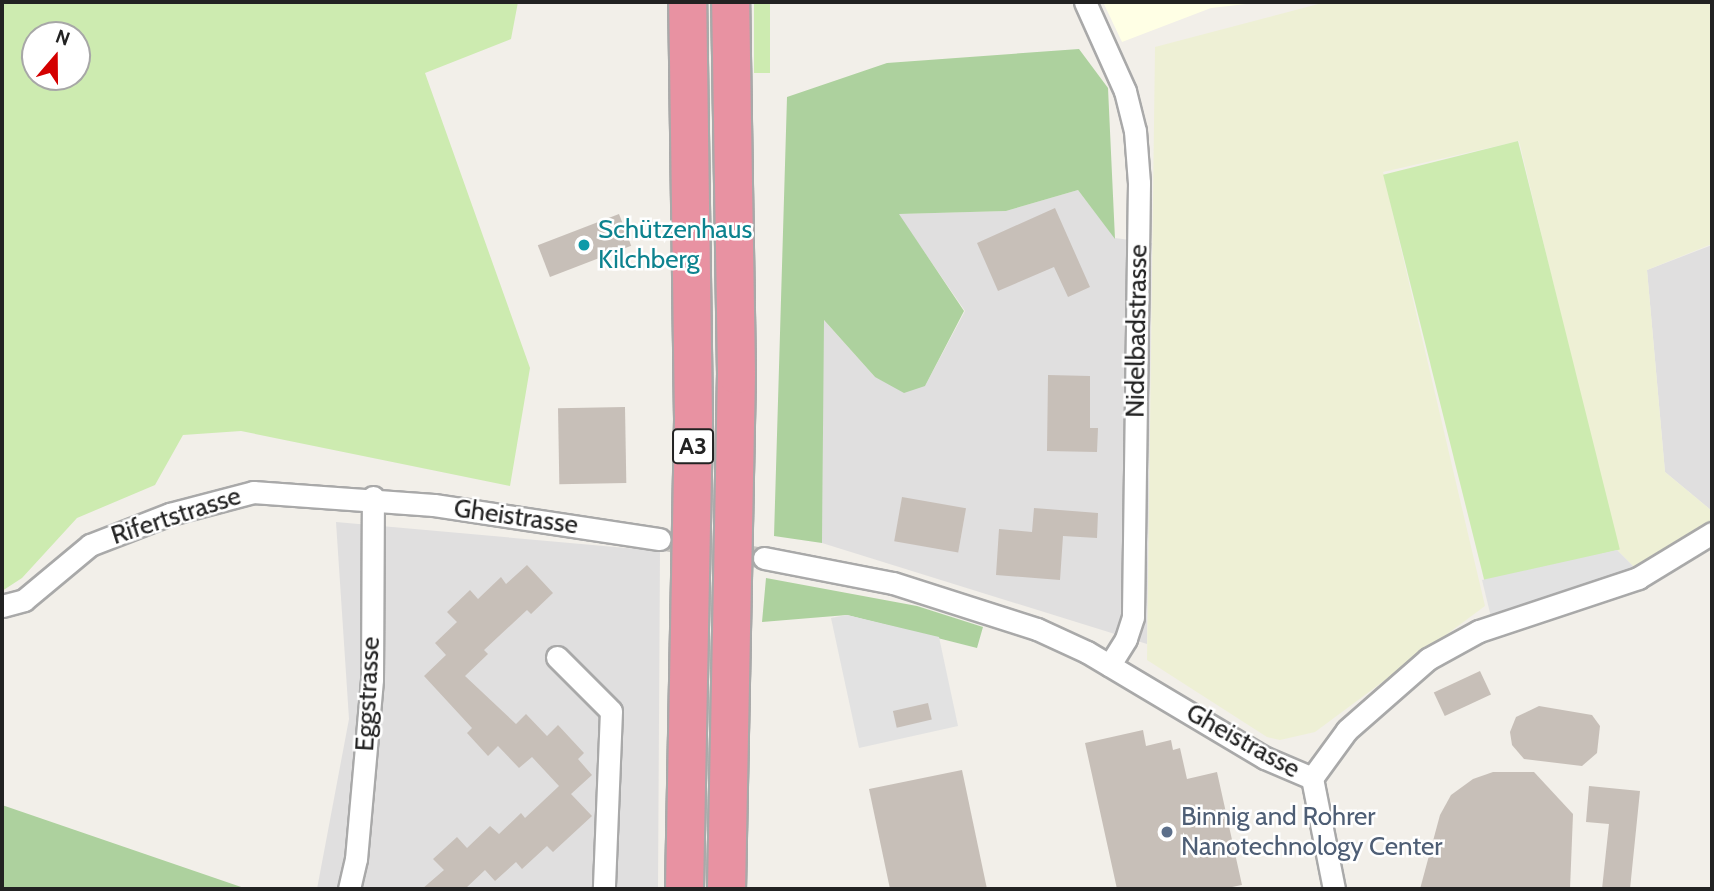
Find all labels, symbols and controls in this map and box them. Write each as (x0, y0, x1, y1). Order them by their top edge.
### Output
north arrow (21, 21, 91, 91)
text: N (52, 25, 73, 51)
place label: Schützenhaus Kilchberg (598, 214, 752, 276)
marker: Schützenhaus Kilchberg (576, 237, 592, 253)
street label: Nidelbadstrasse (1120, 244, 1154, 418)
road number: A3 (672, 426, 714, 466)
street label: Rifertstrasse (107, 480, 245, 552)
street label: Gheistrasse (452, 493, 580, 541)
street label: Eggstrasse (349, 636, 387, 752)
street label: Gheistrasse (1181, 697, 1305, 785)
place label: Binnig and Rohrer Nanotechnology Center (1181, 801, 1443, 862)
marker: Binnig and Rohrer Nanotechnology Center (1159, 824, 1175, 840)

